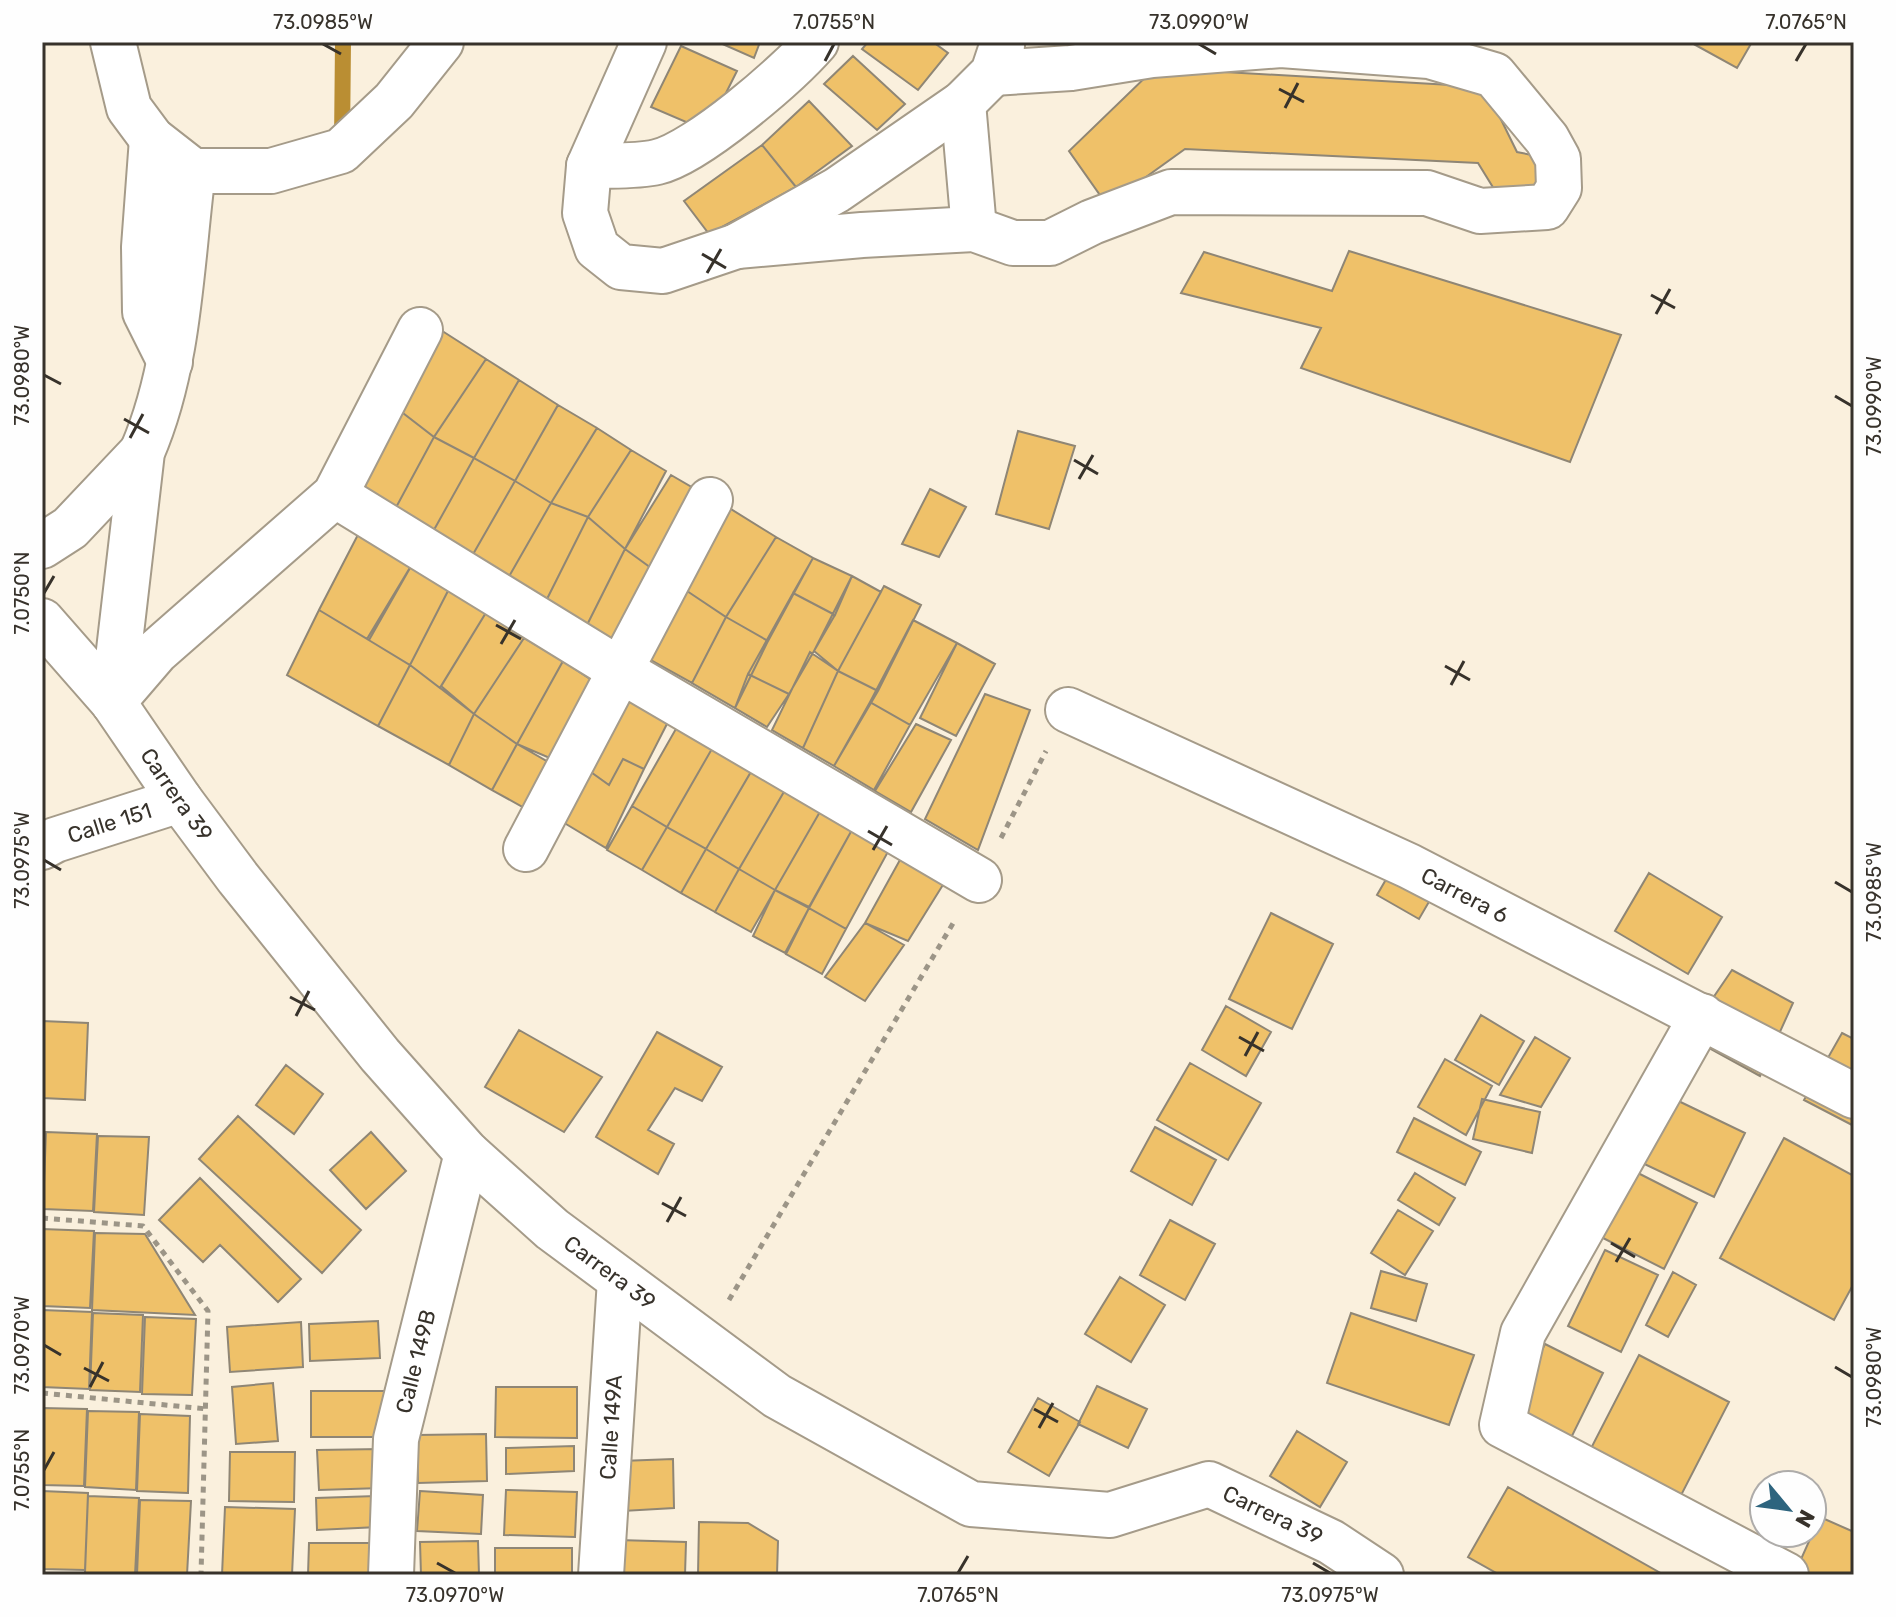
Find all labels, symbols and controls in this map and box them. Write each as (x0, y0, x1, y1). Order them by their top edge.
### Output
text: 73.0985°W (273, 10, 373, 34)
text: 7.0755°N (793, 10, 875, 34)
text: 73.0990°W (1149, 10, 1249, 34)
text: 7.0765°N (1765, 10, 1847, 34)
text: 73.0980°W (10, 325, 34, 425)
text: 73.0990°W (1862, 356, 1886, 456)
text: 7.0750°N (10, 552, 34, 634)
street label: Carrera 39 (134, 743, 219, 846)
street label: Calle 151 (64, 797, 155, 849)
text: 73.0975°W (10, 811, 34, 909)
text: 73.0985°W (1862, 842, 1886, 942)
street label: Carrera 6 (1416, 862, 1513, 929)
street label: Carrera 39 (559, 1230, 661, 1315)
text: 73.0970°W (10, 1296, 34, 1394)
street label: Calle 149B (390, 1307, 442, 1416)
text: 73.0980°W (1862, 1327, 1886, 1427)
street label: Calle 149A (594, 1374, 628, 1481)
text: 7.0755°N (10, 1429, 34, 1511)
north arrow (1748, 1469, 1828, 1549)
street label: Carrera 39 (1218, 1480, 1327, 1550)
text: N (1789, 1505, 1821, 1532)
text: 73.0970°W (406, 1583, 504, 1607)
text: 7.0765°N (917, 1583, 999, 1607)
text: 73.0975°W (1281, 1583, 1379, 1607)

